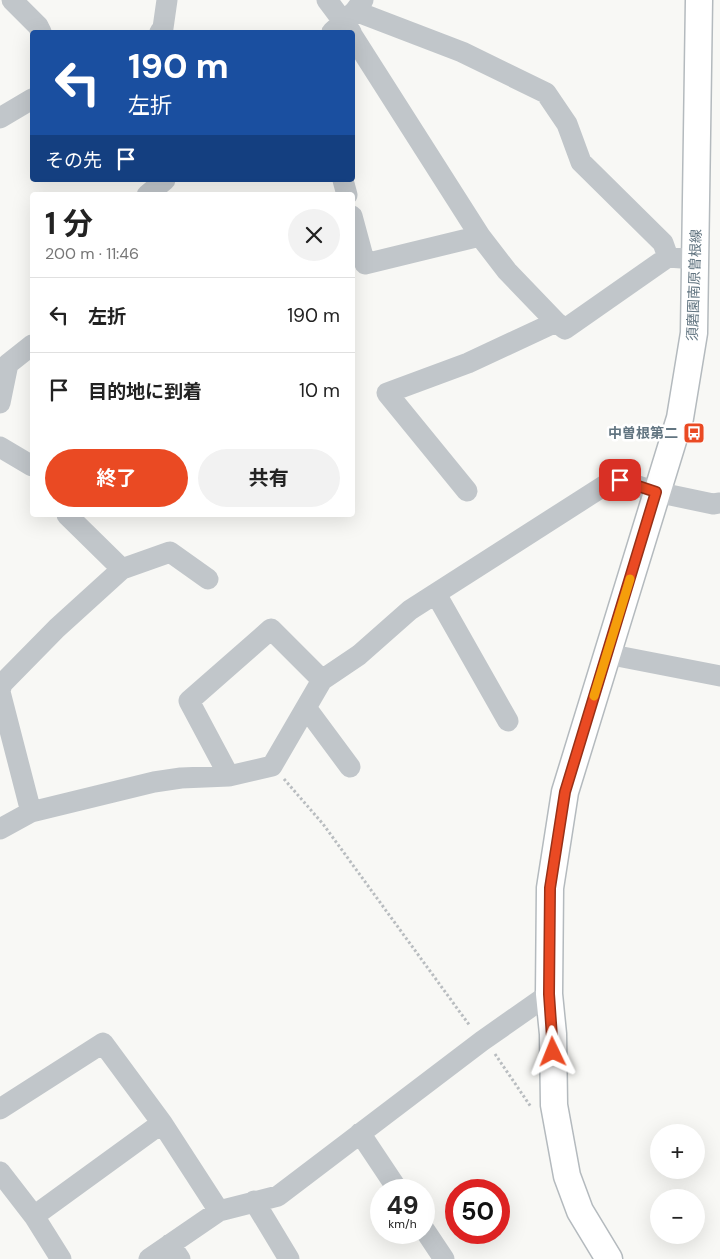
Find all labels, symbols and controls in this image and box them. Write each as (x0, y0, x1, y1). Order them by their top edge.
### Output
text: 190 m (128, 43, 229, 89)
icon: left (45, 50, 110, 115)
text: 左折 (128, 91, 172, 120)
icon: arrive (112, 145, 140, 173)
text: その先 (45, 148, 102, 173)
text: 1 分 (45, 204, 93, 243)
button: close (288, 209, 340, 261)
street label: 須磨園南原曽根線 (683, 229, 705, 341)
text: 200 m · 11:46 (45, 243, 139, 264)
icon: left (45, 301, 73, 329)
text: 190 m (287, 303, 340, 328)
text: 左折 (88, 304, 126, 329)
icon: arrive (45, 376, 73, 404)
text: 10 m (299, 378, 340, 403)
text: 目的地に到着 (88, 379, 202, 404)
bus stop icon: 中曽根第二 (682, 421, 706, 445)
place label: 中曽根第二 (608, 424, 678, 442)
button: 終了 (45, 449, 188, 507)
button: 共有 (198, 449, 340, 507)
pin (599, 459, 641, 501)
icon: arrive (606, 466, 634, 494)
position arrow (526, 1025, 578, 1077)
map controls (650, 1124, 705, 1244)
button: + (650, 1124, 705, 1179)
speed limit sign: 50 (445, 1179, 510, 1244)
text: 49 (386, 1189, 419, 1222)
button: − (650, 1189, 705, 1244)
text: km/h (388, 1216, 417, 1232)

